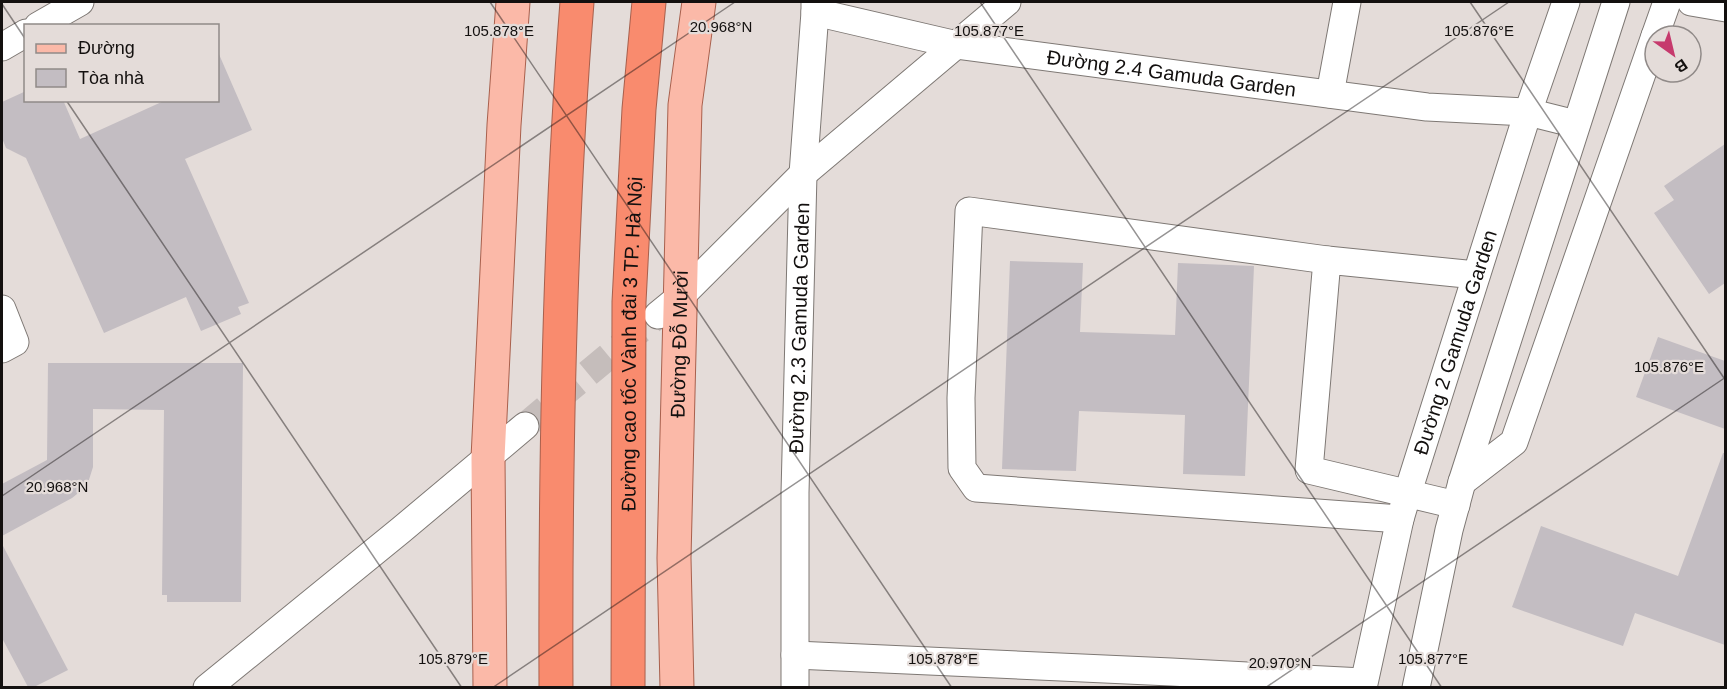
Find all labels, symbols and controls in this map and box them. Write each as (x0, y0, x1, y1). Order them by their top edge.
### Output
text: 20.968°N (690, 18, 752, 35)
text: 105.878°E (464, 22, 534, 39)
text: 105.877°E (954, 22, 1024, 39)
text: 105.876°E (1444, 22, 1514, 39)
legend (24, 24, 219, 102)
north arrow (1643, 24, 1703, 84)
text: Đường (78, 38, 135, 58)
street label: Đường 2.4 Gamuda Garden (1045, 46, 1297, 101)
text: B (1672, 56, 1691, 76)
text: Tòa nhà (78, 68, 145, 88)
street label: Đường cao tốc Vành đai 3 TP. Hà Nội (617, 176, 646, 512)
street label: Đường 2.3 Gamuda Garden (785, 202, 813, 454)
street label: Đường 2 Gamuda Garden (1409, 227, 1501, 458)
street label: Đường Đỗ Mười (666, 270, 692, 418)
text: 105.876°E (1634, 358, 1704, 375)
text: 20.968°N (26, 478, 88, 495)
text: 105.879°E (418, 650, 488, 667)
text: 105.878°E (908, 650, 978, 667)
text: 105.877°E (1398, 650, 1468, 667)
text: 20.970°N (1249, 654, 1311, 671)

